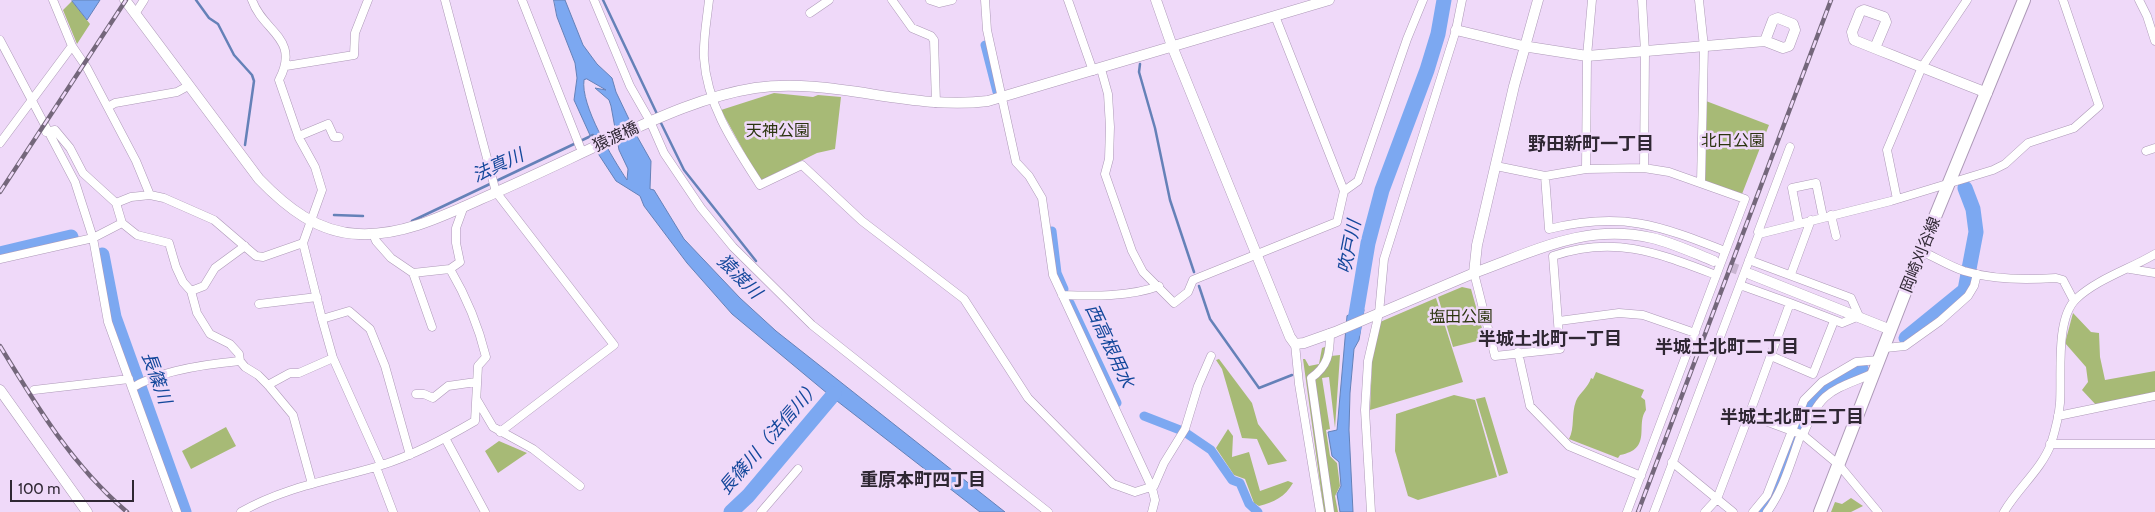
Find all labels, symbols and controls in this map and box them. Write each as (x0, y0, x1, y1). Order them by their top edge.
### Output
street label: 猿渡橋 (590, 118, 642, 156)
park label: 天神公園 (746, 121, 810, 141)
park label: 北口公園 (1701, 131, 1765, 151)
district label: 野田新町一丁目 (1528, 134, 1654, 156)
water label: 法真川 (469, 145, 527, 187)
street label: 岡崎刈谷線 (1897, 214, 1945, 296)
water label: 吹戸川 (1334, 218, 1366, 276)
water label: 猿渡川 (712, 250, 766, 304)
water label: 西高根用水 (1080, 301, 1138, 391)
park label: 塩田公園 (1429, 307, 1493, 327)
district label: 半城土北町一丁目 (1478, 329, 1622, 351)
district label: 半城土北町二丁目 (1655, 337, 1799, 359)
water label: 長篠川 (137, 349, 175, 407)
water label: 長篠川（法信川） (715, 377, 825, 499)
district label: 半城土北町三丁目 (1720, 407, 1864, 429)
scale bar (12, 470, 136, 502)
district label: 重原本町四丁目 (860, 470, 986, 492)
text: 100 m (18, 480, 60, 498)

